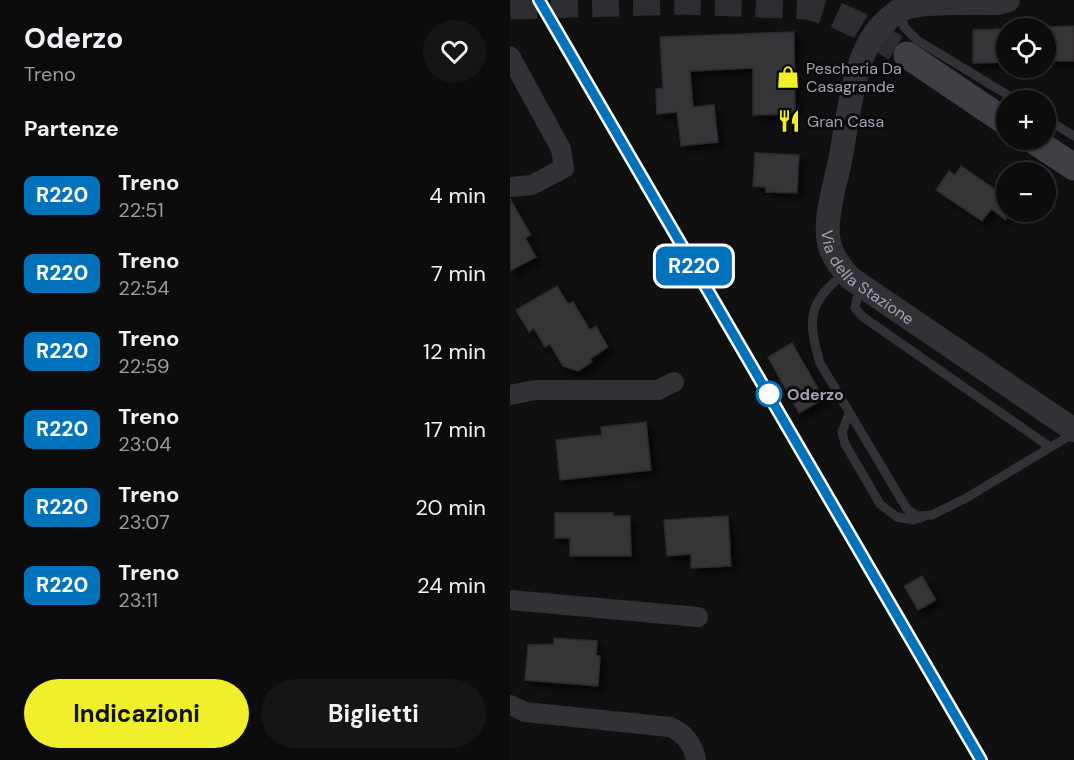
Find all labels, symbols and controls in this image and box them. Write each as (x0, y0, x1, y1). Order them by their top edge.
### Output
map controls (996, 18, 1056, 222)
button: locate (996, 18, 1056, 78)
text: Oderzo (24, 20, 123, 57)
button: heart (423, 20, 486, 83)
place label: Pescheria Da Casagrande (806, 58, 902, 97)
text: Treno (24, 61, 76, 87)
shop icon: Pescheria Da Casagrande (775, 64, 801, 90)
button: + (996, 90, 1056, 150)
restaurant icon: Gran Casa (776, 108, 802, 134)
place label: Gran Casa (807, 111, 884, 132)
text: Partenze (24, 114, 119, 143)
button: − (996, 162, 1056, 222)
text: Treno (118, 168, 179, 197)
text: R220 (36, 181, 88, 209)
text: 4 min (429, 181, 486, 210)
text: 22:51 (118, 197, 164, 223)
street label: Via della Stazione (817, 229, 918, 329)
text: Treno (118, 246, 179, 275)
line badge: R220 (652, 246, 736, 286)
text: R220 (668, 252, 720, 280)
text: R220 (36, 259, 88, 287)
text: 7 min (431, 259, 486, 288)
text: 22:54 (118, 275, 170, 301)
text: Treno (118, 324, 179, 353)
text: R220 (36, 337, 88, 365)
text: 12 min (423, 337, 486, 366)
text: 22:59 (118, 353, 169, 379)
marker: Oderzo (756, 381, 782, 407)
place label: Oderzo (787, 384, 844, 405)
text: Treno (118, 402, 179, 431)
text: R220 (36, 415, 88, 443)
text: 17 min (424, 415, 486, 444)
text: 23:04 (118, 431, 171, 457)
text: Treno (118, 480, 179, 509)
text: R220 (36, 493, 88, 521)
text: 20 min (415, 493, 486, 522)
text: 23:07 (118, 509, 170, 535)
text: Treno (118, 558, 179, 587)
text: R220 (36, 571, 88, 599)
text: 24 min (417, 571, 486, 600)
text: 23:11 (118, 587, 158, 613)
button: Indicazioni (24, 679, 249, 748)
button: Biglietti (261, 679, 486, 748)

